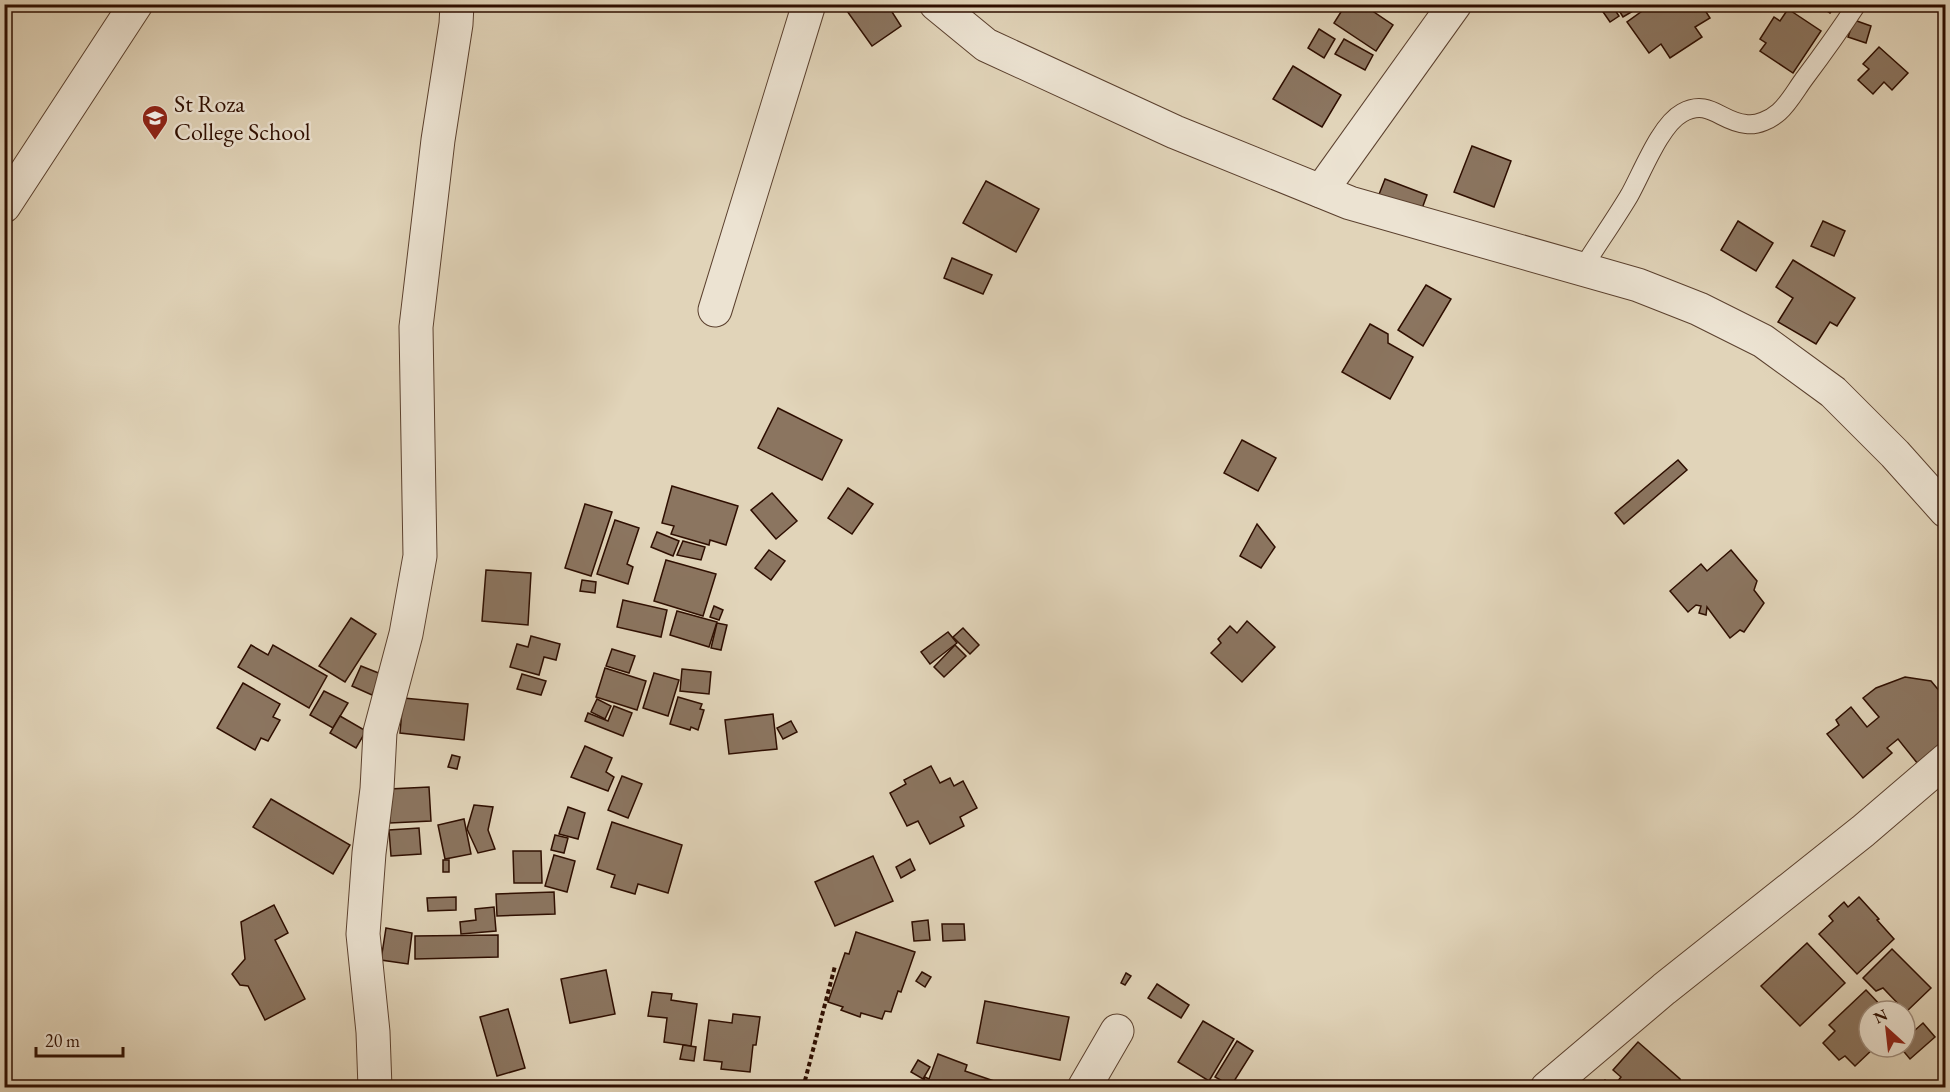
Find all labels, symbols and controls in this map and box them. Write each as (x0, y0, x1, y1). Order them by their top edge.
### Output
place label: St Roza College School (174, 88, 311, 147)
school or university icon: St Roza College School (140, 103, 170, 141)
north arrow (1857, 999, 1917, 1059)
text: N (1870, 1004, 1891, 1028)
scale bar (36, 1020, 123, 1058)
text: 20 m (45, 1029, 80, 1052)

